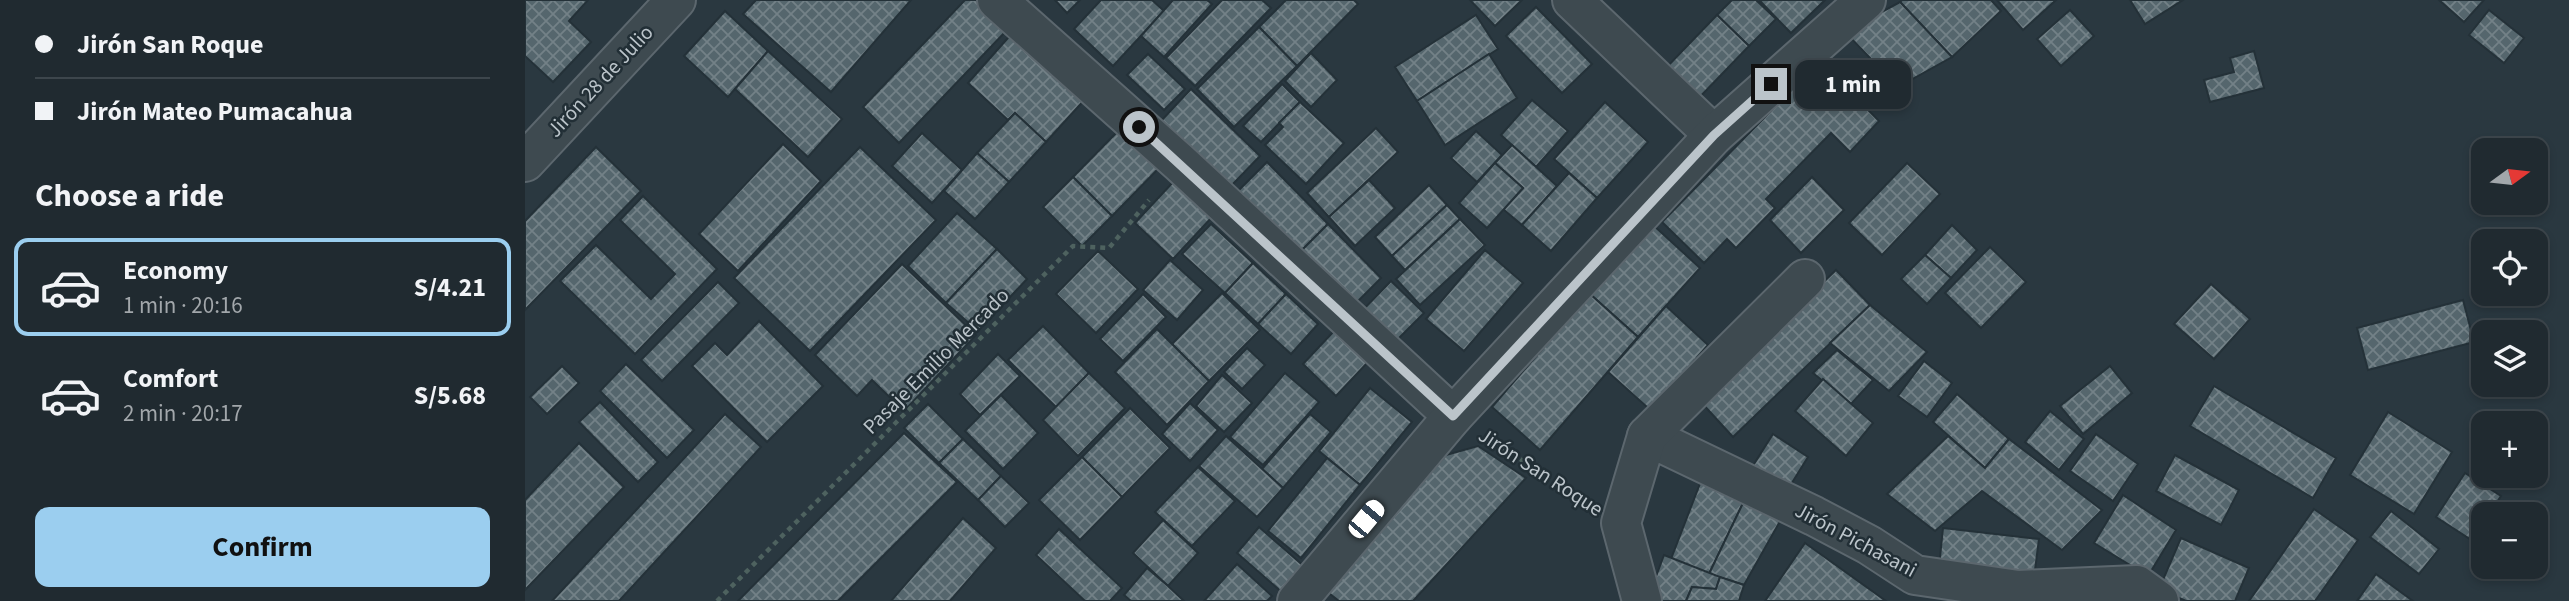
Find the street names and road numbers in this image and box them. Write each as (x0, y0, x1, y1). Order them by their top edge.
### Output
street label: Jirón 28 de Julio (540, 18, 660, 144)
street label: Pasaje Emilio Mercado (856, 281, 1016, 441)
street label: Jirón San Roque (1473, 420, 1609, 524)
street label: Jirón Pichasani (1790, 495, 1922, 585)

